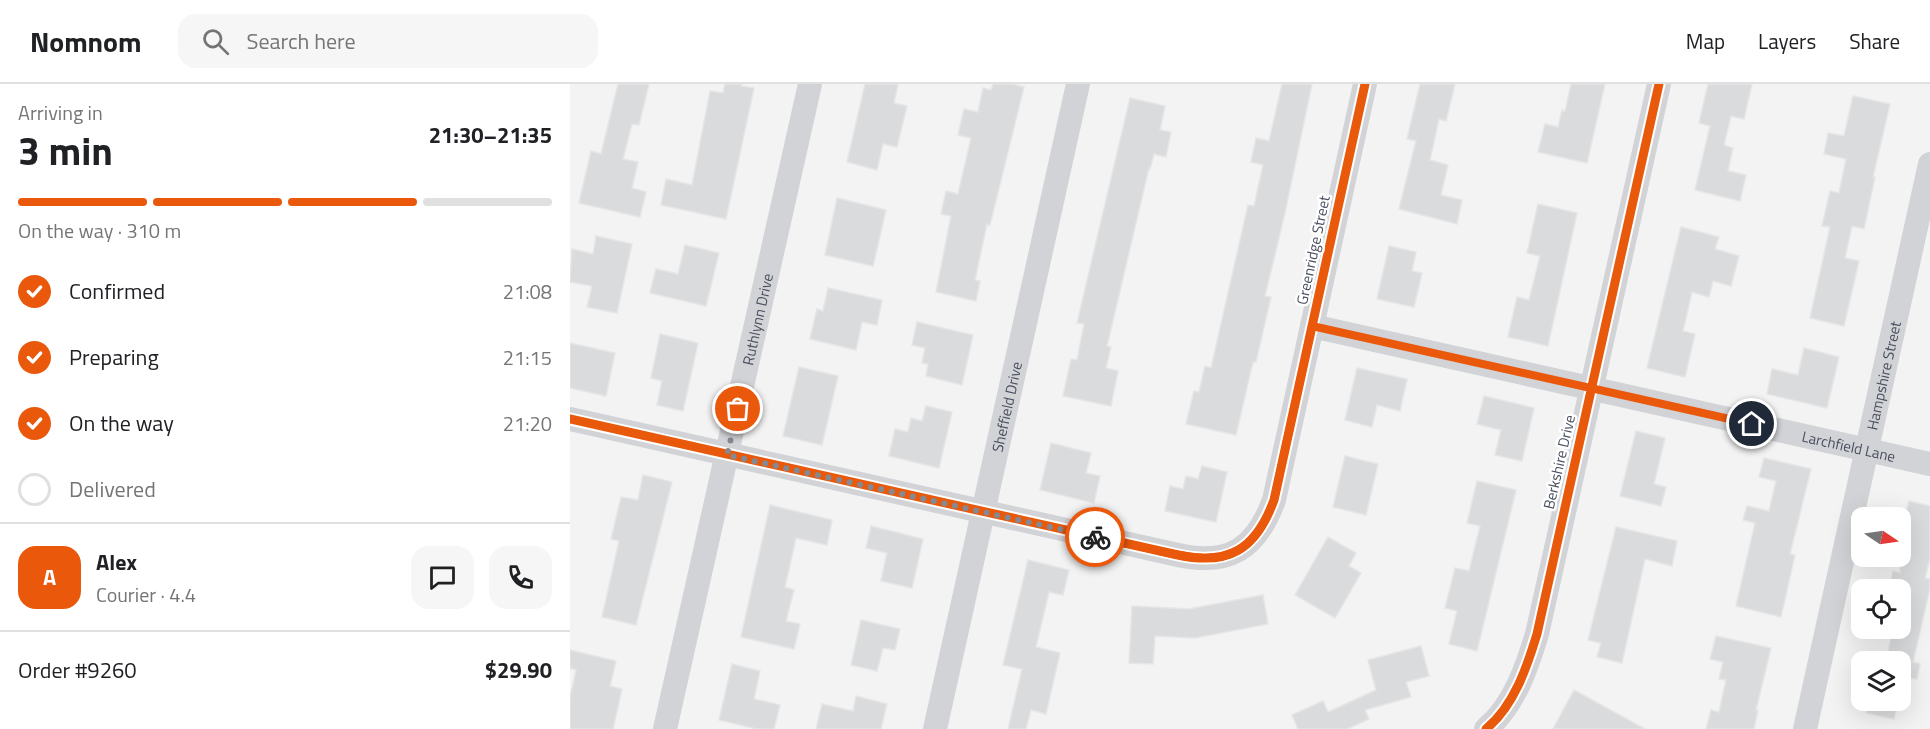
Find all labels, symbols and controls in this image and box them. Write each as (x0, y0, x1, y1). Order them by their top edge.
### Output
search box (178, 14, 598, 68)
text: Nomnom (30, 20, 142, 63)
text: Search here (247, 24, 356, 58)
icon: search (199, 25, 232, 58)
text: Map (1686, 25, 1725, 57)
text: Layers (1758, 25, 1816, 57)
text: Share (1849, 25, 1900, 57)
text: Arriving in (18, 97, 103, 128)
text: 21:30–21:35 (429, 118, 552, 152)
text: 3 min (18, 121, 113, 180)
street label: Greenridge Street (1290, 193, 1336, 307)
text: On the way · 310 m (18, 215, 181, 246)
street label: Ruthlynn Drive (736, 271, 779, 367)
text: Confirmed (69, 274, 165, 308)
icon: check (18, 275, 51, 308)
text: 21:08 (503, 276, 552, 307)
street label: Hampshire Street (1860, 318, 1907, 432)
text: Preparing (69, 340, 159, 374)
icon: check (18, 341, 51, 374)
text: 21:15 (503, 342, 552, 373)
street label: Sheffield Drive (985, 359, 1028, 454)
pin (712, 383, 763, 434)
icon: bag (721, 392, 754, 425)
pin (1726, 398, 1777, 449)
text: On the way (69, 406, 174, 440)
icon: check (18, 407, 51, 440)
icon: home (1735, 407, 1768, 440)
text: 21:20 (503, 408, 552, 439)
street label: Berkshire Drive (1537, 413, 1581, 511)
street label: Larchfield Lane (1800, 424, 1898, 467)
text: Delivered (69, 472, 156, 506)
courier (1065, 507, 1125, 567)
north arrow (1851, 507, 1911, 567)
map controls (1851, 507, 1911, 711)
icon: bike (1079, 521, 1112, 554)
text: Alex (96, 545, 137, 579)
button: chat (411, 546, 474, 609)
button: phone (489, 546, 552, 609)
text: A (43, 560, 56, 594)
text: Courier · 4.4 (96, 579, 196, 610)
button: locate (1851, 579, 1911, 639)
button: layers (1851, 651, 1911, 711)
text: Order #9260 (18, 653, 137, 687)
text: $29.90 (485, 653, 552, 687)

